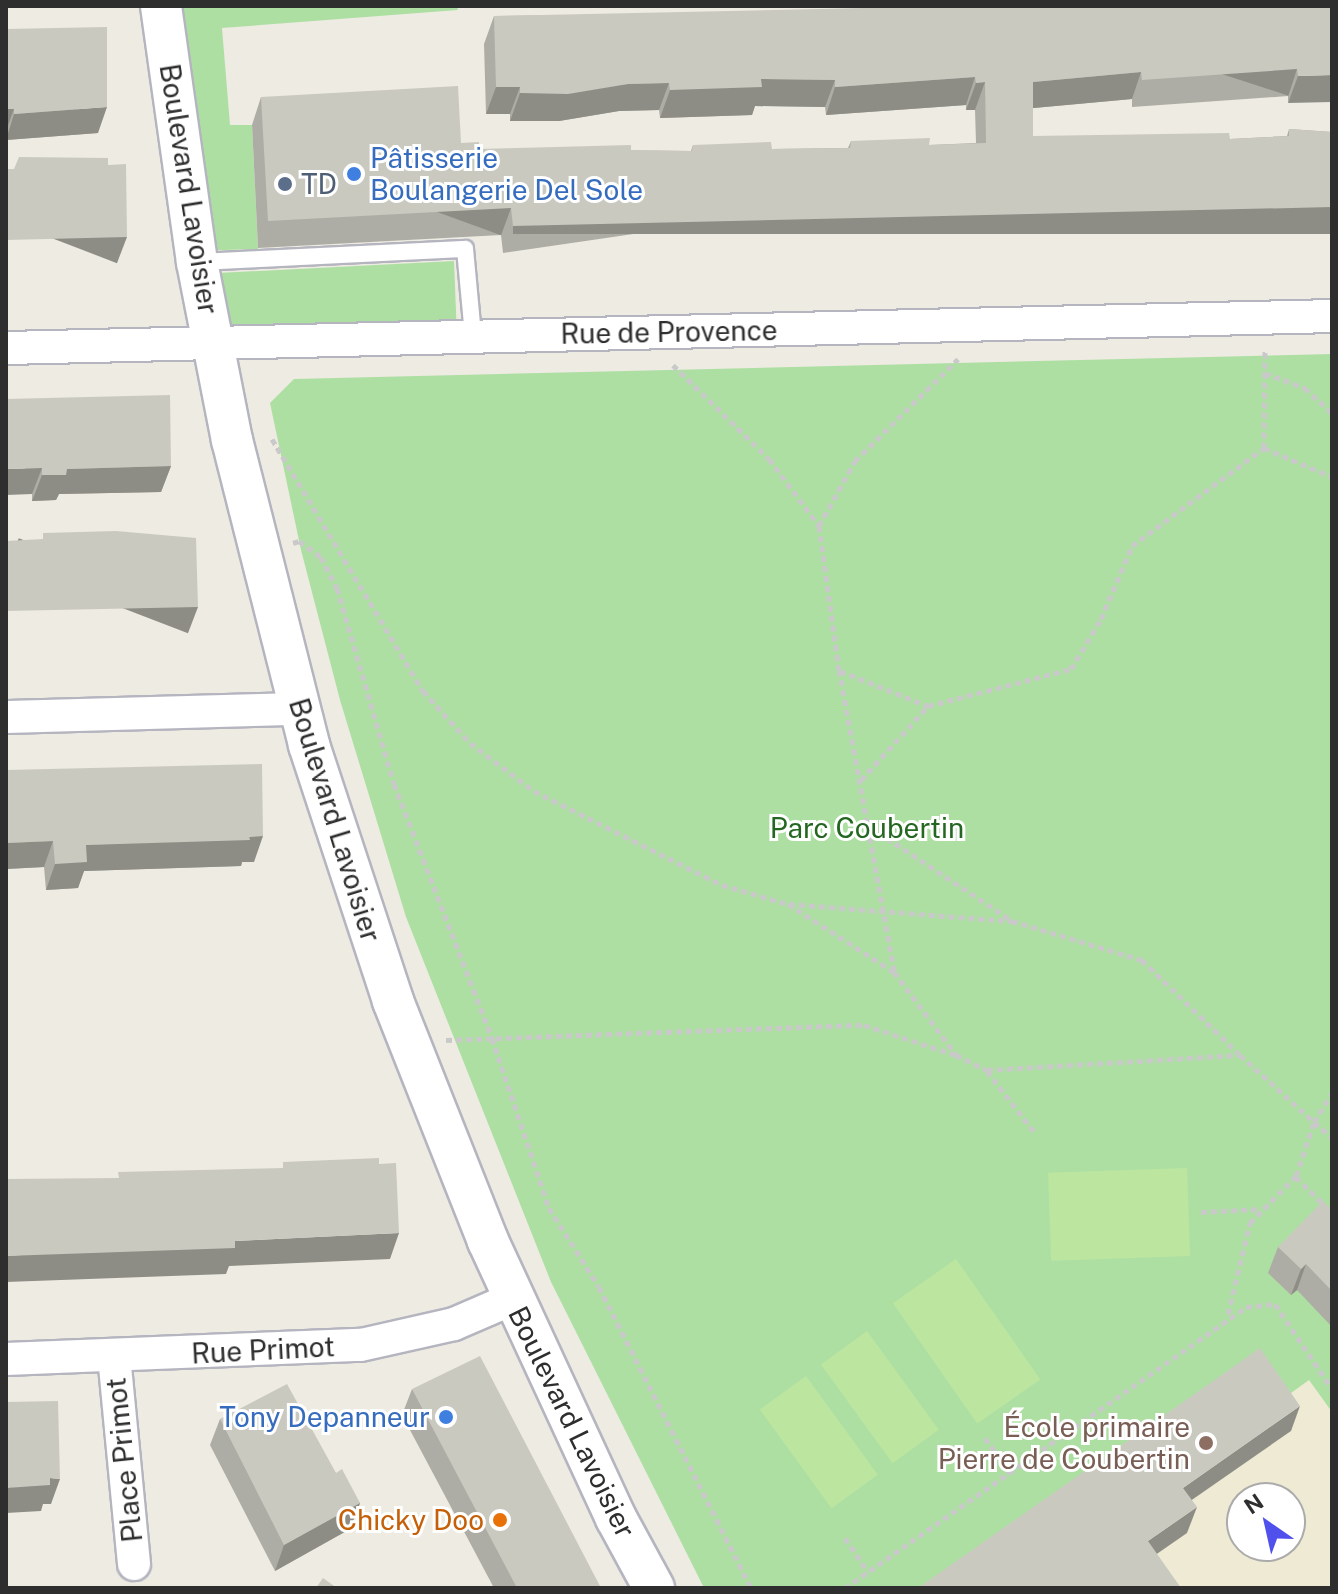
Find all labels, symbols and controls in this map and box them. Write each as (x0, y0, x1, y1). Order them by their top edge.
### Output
street label: Boulevard Lavoisier (153, 61, 225, 317)
place label: Pâtisserie Boulangerie Del Sole (370, 141, 643, 207)
marker: Pâtisserie Boulangerie Del Sole (345, 165, 363, 183)
place label: TD (301, 167, 337, 201)
marker: TD (276, 175, 294, 193)
street label: Rue de Provence (560, 313, 778, 351)
street label: Boulevard Lavoisier (282, 694, 388, 946)
park label: Parc Coubertin (770, 811, 964, 845)
street label: Boulevard Lavoisier (501, 1301, 643, 1543)
street label: Rue Primot (190, 1329, 336, 1371)
street label: Place Primot (99, 1376, 149, 1544)
place label: Tony Depanneur (219, 1400, 430, 1434)
marker: Tony Depanneur (437, 1408, 455, 1426)
place label: École primaire Pierre de Coubertin (937, 1410, 1190, 1476)
marker: École primaire Pierre de Coubertin (1197, 1434, 1215, 1452)
north arrow (1226, 1482, 1306, 1562)
text: N (1239, 1488, 1268, 1519)
place label: Chicky Doo (338, 1503, 484, 1537)
marker: Chicky Doo (491, 1511, 509, 1529)

